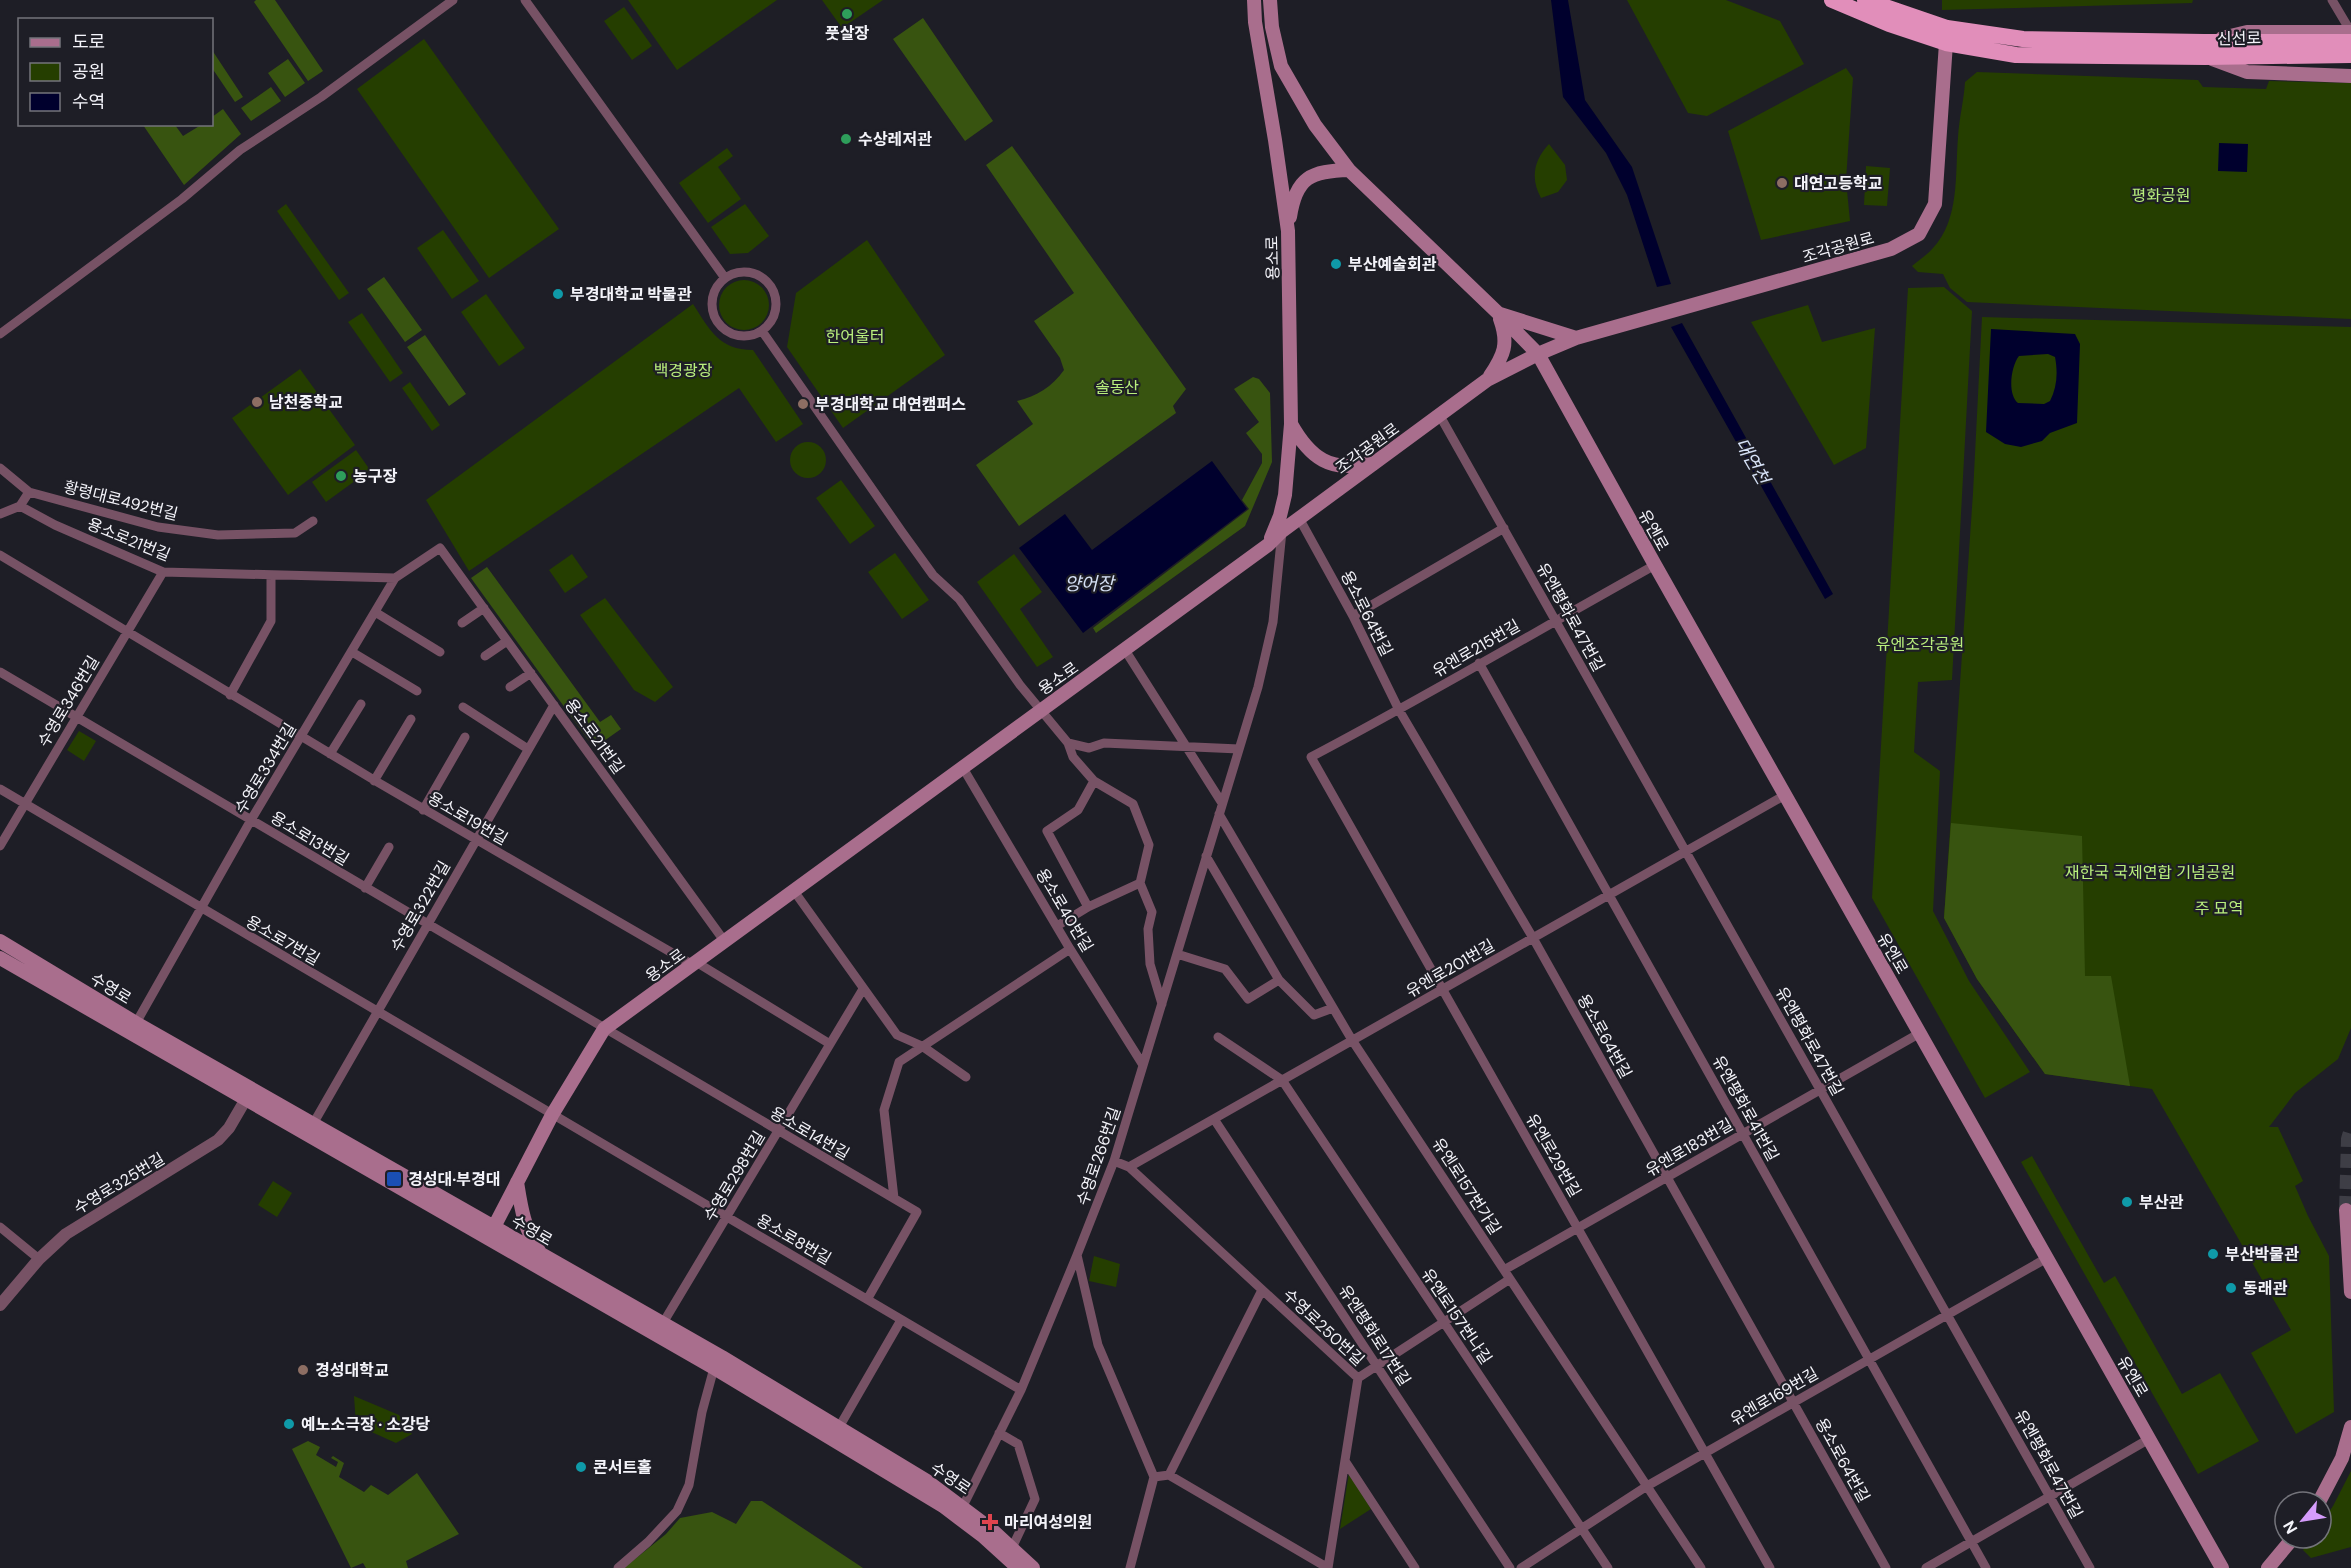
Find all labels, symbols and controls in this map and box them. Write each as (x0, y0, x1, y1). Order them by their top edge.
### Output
marker: 풋살장 (840, 7, 854, 21)
legend (18, 18, 213, 126)
place label: 풋살장 (825, 23, 869, 44)
street label: 신선로 (2217, 28, 2262, 49)
text: 도로 (72, 30, 105, 54)
text: 공원 (72, 60, 105, 84)
text: 수역 (72, 90, 105, 114)
place label: 수상레저관 (858, 129, 932, 150)
marker: 수상레저관 (839, 132, 853, 146)
place label: 대연고등학교 (1794, 173, 1883, 194)
marker: 대연고등학교 (1775, 176, 1789, 190)
park label: 평화공원 (2132, 185, 2190, 206)
street label: 조각공원로 (1800, 227, 1877, 268)
street label: 용소로 (1262, 235, 1283, 280)
place label: 부산예술회관 (1348, 254, 1437, 275)
marker: 부산예술회관 (1329, 257, 1343, 271)
place label: 부경대학교 박물관 (570, 284, 692, 305)
marker: 부경대학교 박물관 (551, 287, 565, 301)
park label: 한어울터 (826, 326, 884, 347)
park label: 백경광장 (654, 360, 713, 381)
park label: 솔동산 (1095, 377, 1139, 398)
place label: 남천중학교 (269, 392, 343, 413)
place label: 부경대학교 대연캠퍼스 (815, 394, 966, 415)
marker: 남천중학교 (250, 395, 264, 409)
marker: 부경대학교 대연캠퍼스 (796, 397, 810, 411)
street label: 조각공원로 (1331, 418, 1403, 479)
water label: 대연천 (1729, 433, 1776, 491)
place label: 농구장 (353, 466, 397, 487)
marker: 농구장 (334, 469, 348, 483)
street label: 황령대로492번길 (62, 476, 180, 525)
street label: 유엔로 (1634, 506, 1674, 555)
street label: 용소로21번길 (84, 513, 173, 566)
street label: 유엔평화로47번길 (1532, 559, 1609, 675)
street label: 용소로64번길 (1336, 567, 1397, 660)
water label: 양어장 (1064, 572, 1116, 596)
street label: 유엔로215번길 (1429, 615, 1524, 682)
park label: 유엔조각공원 (1876, 634, 1964, 655)
street label: 수영로346번길 (33, 652, 104, 751)
street label: 용소로 (1034, 657, 1083, 700)
street label: 용소로21번길 (560, 695, 629, 778)
street label: 수영로334번길 (230, 719, 301, 817)
street label: 용소로19번길 (424, 787, 511, 850)
street label: 용소로13번길 (267, 807, 353, 870)
street label: 수영로322번길 (386, 857, 455, 955)
park label: 재한국 국제연합 기념공원 (2065, 862, 2235, 883)
street label: 용소로40번길 (1031, 864, 1098, 956)
park label: 주 묘역 (2195, 898, 2243, 919)
street label: 용소로7번길 (242, 911, 324, 970)
street label: 유엔로 (1872, 929, 1913, 978)
street label: 유엔로201번길 (1402, 935, 1498, 1002)
street label: 용소로 (641, 944, 690, 987)
street label: 수영로 (86, 968, 135, 1009)
street label: 유엔평화로47번길 (1771, 983, 1848, 1099)
street label: 용소로64번길 (1573, 990, 1636, 1082)
street label: 유엔평화로41번길 (1708, 1052, 1783, 1165)
street label: 용소로14번길 (766, 1102, 853, 1165)
street label: 수영로266번길 (1072, 1104, 1125, 1208)
street label: 유엔로29번길 (1521, 1110, 1586, 1201)
street label: 유엔로183번길 (1642, 1114, 1737, 1181)
street label: 수영로298번길 (699, 1127, 770, 1225)
street label: 유엔로157번가길 (1427, 1134, 1506, 1239)
street label: 수영로325번길 (70, 1148, 168, 1219)
place label: 경성대·부경대 (408, 1169, 500, 1190)
marker: 경성대·부경대 (385, 1170, 403, 1188)
place label: 부산관 (2139, 1192, 2183, 1213)
marker: 부산관 (2120, 1195, 2134, 1209)
street label: 수영로 (507, 1210, 556, 1251)
street label: 용소로8번길 (752, 1210, 835, 1269)
place label: 부산박물관 (2225, 1244, 2299, 1265)
marker: 부산박물관 (2206, 1247, 2220, 1261)
street label: 유엔로157번나길 (1417, 1264, 1496, 1368)
place label: 동래관 (2243, 1278, 2287, 1299)
street label: 유엔평화로17번길 (1334, 1281, 1415, 1390)
marker: 동래관 (2224, 1281, 2238, 1295)
street label: 수영로250번길 (1279, 1284, 1369, 1370)
street label: 유엔로 (2112, 1352, 2153, 1401)
place label: 경성대학교 (315, 1360, 389, 1381)
marker: 경성대학교 (296, 1363, 310, 1377)
street label: 유엔로169번길 (1726, 1363, 1822, 1430)
street label: 유엔평화로47번길 (2010, 1406, 2087, 1522)
place label: 예노소극장 · 소강당 (301, 1414, 431, 1435)
street label: 용소로64번길 (1811, 1414, 1874, 1506)
marker: 예노소극장 · 소강당 (282, 1417, 296, 1431)
place label: 콘서트홀 (593, 1457, 652, 1478)
street label: 수영로 (927, 1457, 975, 1500)
marker: 콘서트홀 (574, 1460, 588, 1474)
north arrow (2273, 1490, 2333, 1550)
place label: 마리여성의원 (1004, 1512, 1092, 1533)
marker: 마리여성의원 (981, 1513, 999, 1531)
text: N (2278, 1517, 2302, 1538)

